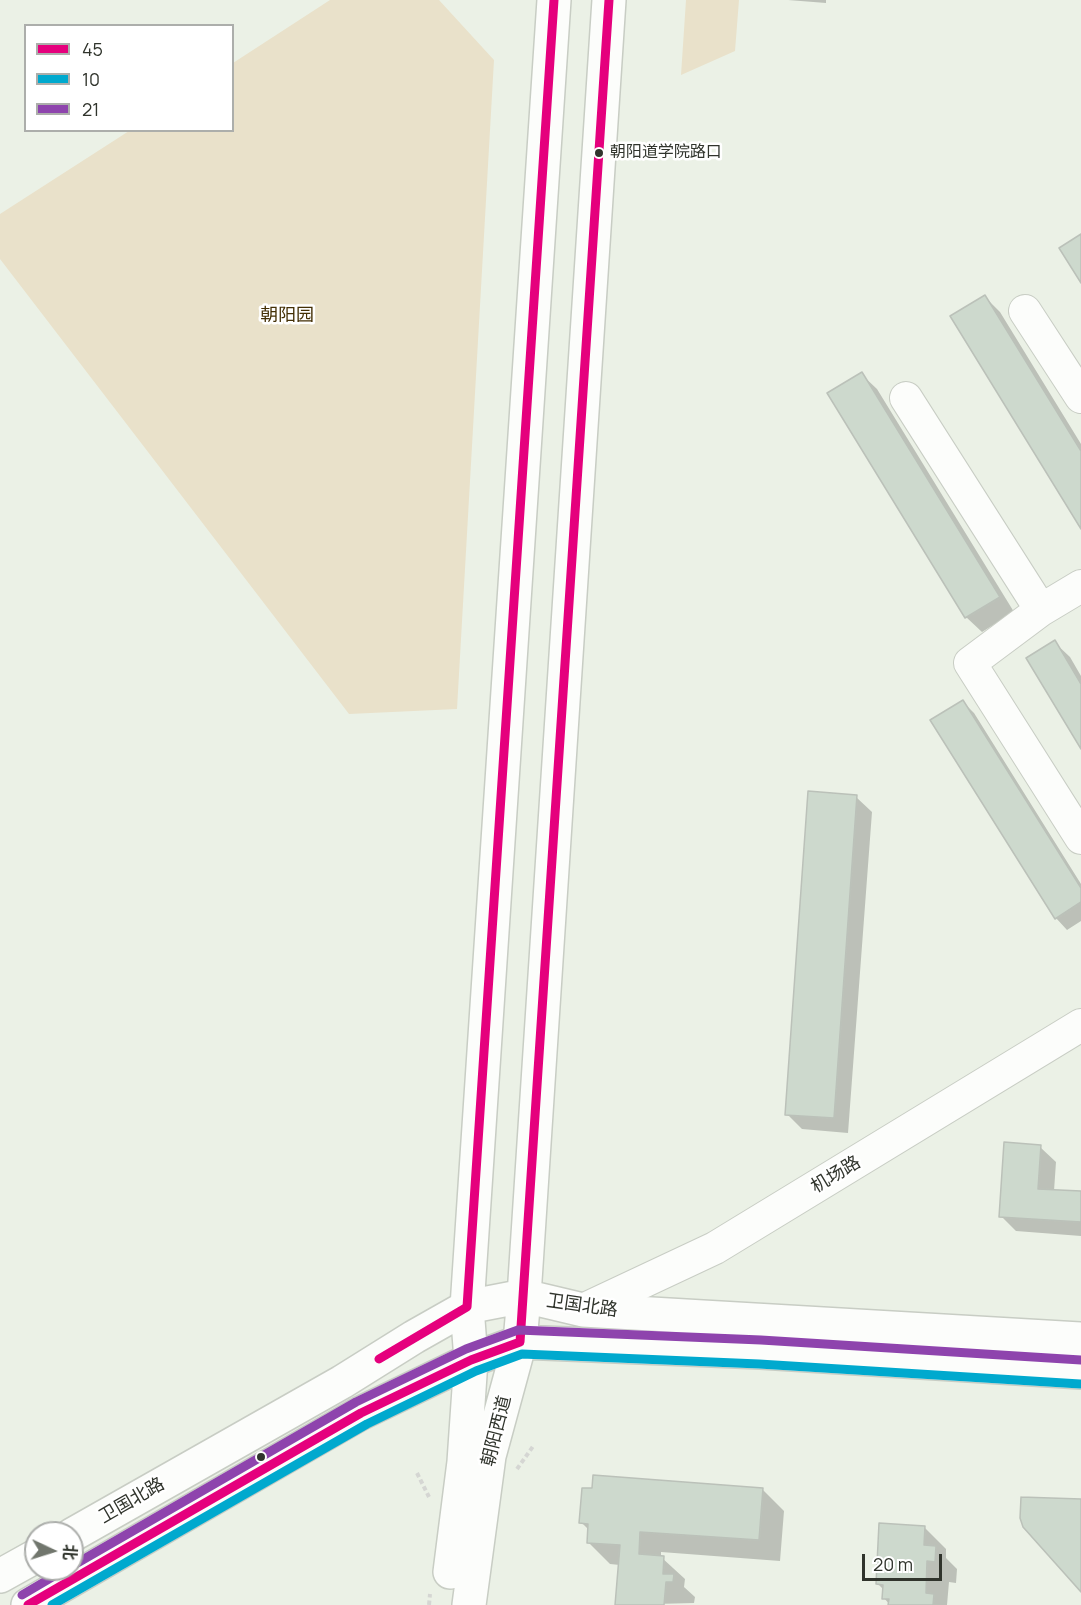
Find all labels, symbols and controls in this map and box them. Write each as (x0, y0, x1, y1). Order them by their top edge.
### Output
legend (24, 24, 234, 132)
text: 45 (82, 37, 103, 61)
text: 10 (82, 67, 100, 91)
text: 21 (82, 97, 99, 121)
place label: 朝阳道学院路口 (610, 143, 722, 163)
marker: 朝阳道学院路口 (593, 147, 605, 159)
park label: 朝阳园 (260, 305, 314, 327)
street label: 机场路 (807, 1152, 865, 1198)
street label: 卫国北路 (545, 1290, 619, 1322)
street label: 朝阳西道 (478, 1393, 516, 1469)
unlabelled marker (255, 1451, 267, 1463)
street label: 卫国北路 (95, 1474, 169, 1528)
north arrow (24, 1521, 84, 1581)
scale bar (865, 1542, 944, 1580)
text: 北 (58, 1543, 81, 1561)
text: 20 m (873, 1552, 913, 1576)

